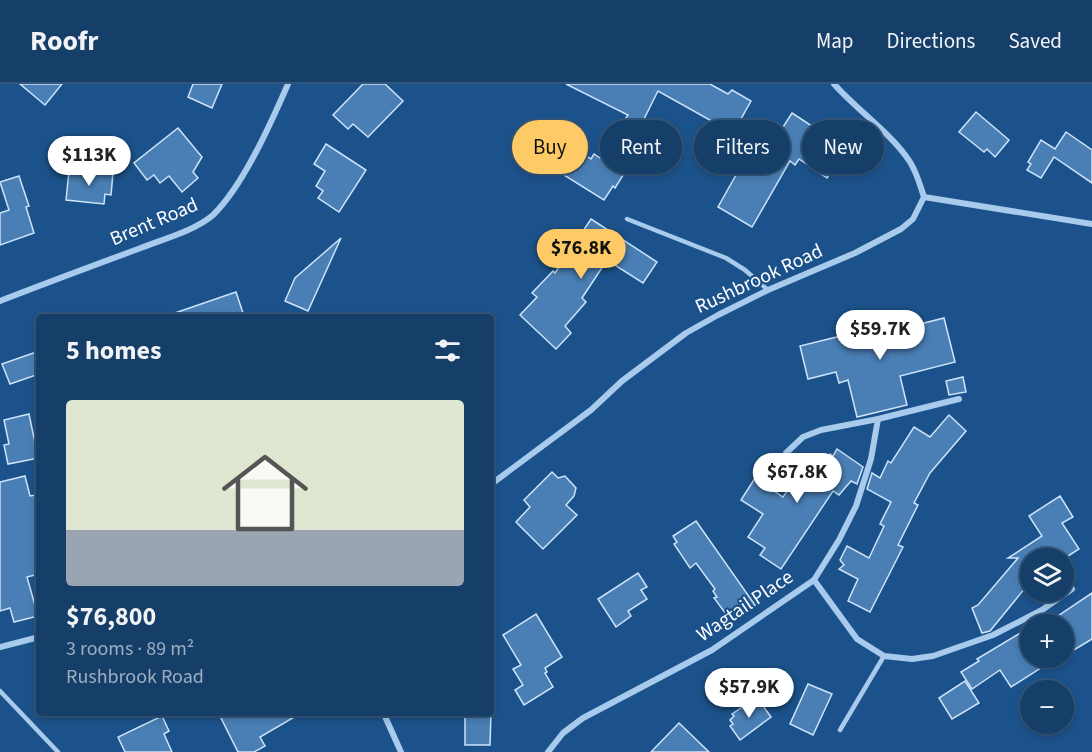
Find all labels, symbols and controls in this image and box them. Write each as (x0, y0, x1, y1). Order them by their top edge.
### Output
text: Roofr (30, 21, 99, 61)
text: Map (816, 26, 854, 56)
text: Directions (887, 26, 975, 56)
text: Saved (1008, 26, 1062, 56)
chip: Buy (512, 120, 588, 174)
chip: Rent (600, 120, 682, 174)
chip: Filters (694, 120, 790, 174)
chip: New (802, 120, 884, 174)
pin: $113K (47, 136, 131, 187)
text: $113K (62, 141, 116, 169)
street label: Brent Road (106, 191, 202, 253)
pin: $76.8K (532, 229, 630, 280)
text: $76.8K (551, 234, 611, 262)
street label: Rushbrook Road (691, 237, 827, 321)
pin: $59.7K (831, 310, 929, 361)
text: $59.7K (850, 315, 910, 343)
text: 5 homes (66, 332, 161, 369)
icon: filters (431, 334, 464, 367)
icon: home (211, 439, 319, 547)
pin: $67.8K (748, 453, 846, 504)
text: $67.8K (767, 458, 827, 486)
map controls (1020, 548, 1074, 734)
button: layers (1020, 548, 1074, 602)
street label: Wagtail Place (691, 563, 799, 649)
text: $76,800 (66, 598, 156, 635)
button: + (1020, 614, 1074, 668)
text: 3 rooms · 89 m² (66, 635, 194, 663)
text: Rushbrook Road (66, 663, 204, 691)
pin: $57.9K (700, 668, 798, 719)
text: $57.9K (719, 673, 779, 701)
button: − (1020, 680, 1074, 734)

